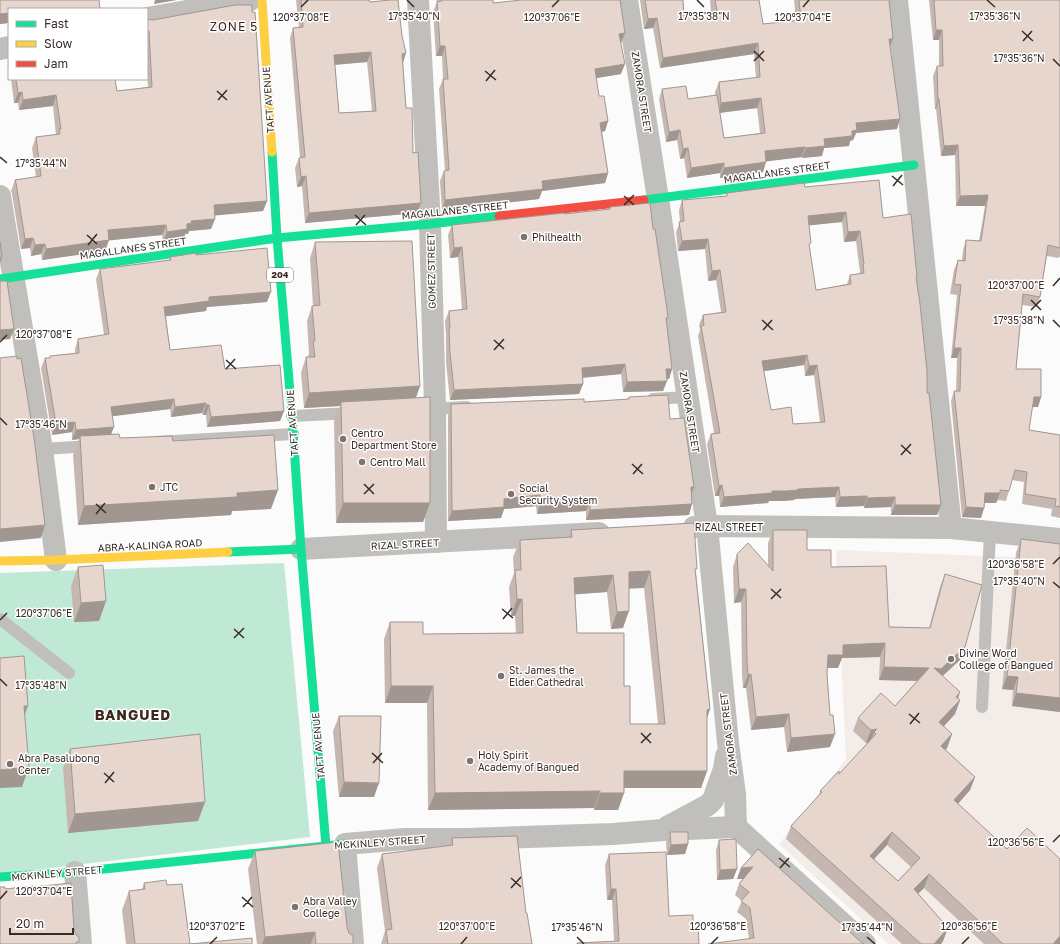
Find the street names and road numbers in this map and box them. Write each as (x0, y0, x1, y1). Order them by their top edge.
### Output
street label: ZAMORA STREET (630, 50, 654, 134)
street label: TAFT AVENUE (260, 66, 276, 134)
street label: MAGALLANES STREET (723, 159, 831, 185)
street label: MAGALLANES STREET (401, 198, 509, 222)
street label: GOMEZ STREET (424, 233, 438, 309)
street label: MAGALLANES STREET (79, 235, 187, 261)
road number: 204 (267, 268, 293, 282)
street label: ZAMORA STREET (678, 370, 702, 454)
street label: TAFT AVENUE (284, 389, 300, 457)
street label: RIZAL STREET (695, 521, 763, 533)
street label: ABRA-KALINGA ROAD (97, 536, 203, 554)
street label: RIZAL STREET (370, 536, 440, 552)
street label: ZAMORA STREET (717, 692, 739, 776)
street label: TAFT AVENUE (309, 712, 327, 780)
street label: MCKINLEY STREET (334, 833, 426, 851)
street label: MCKINLEY STREET (11, 863, 103, 883)

